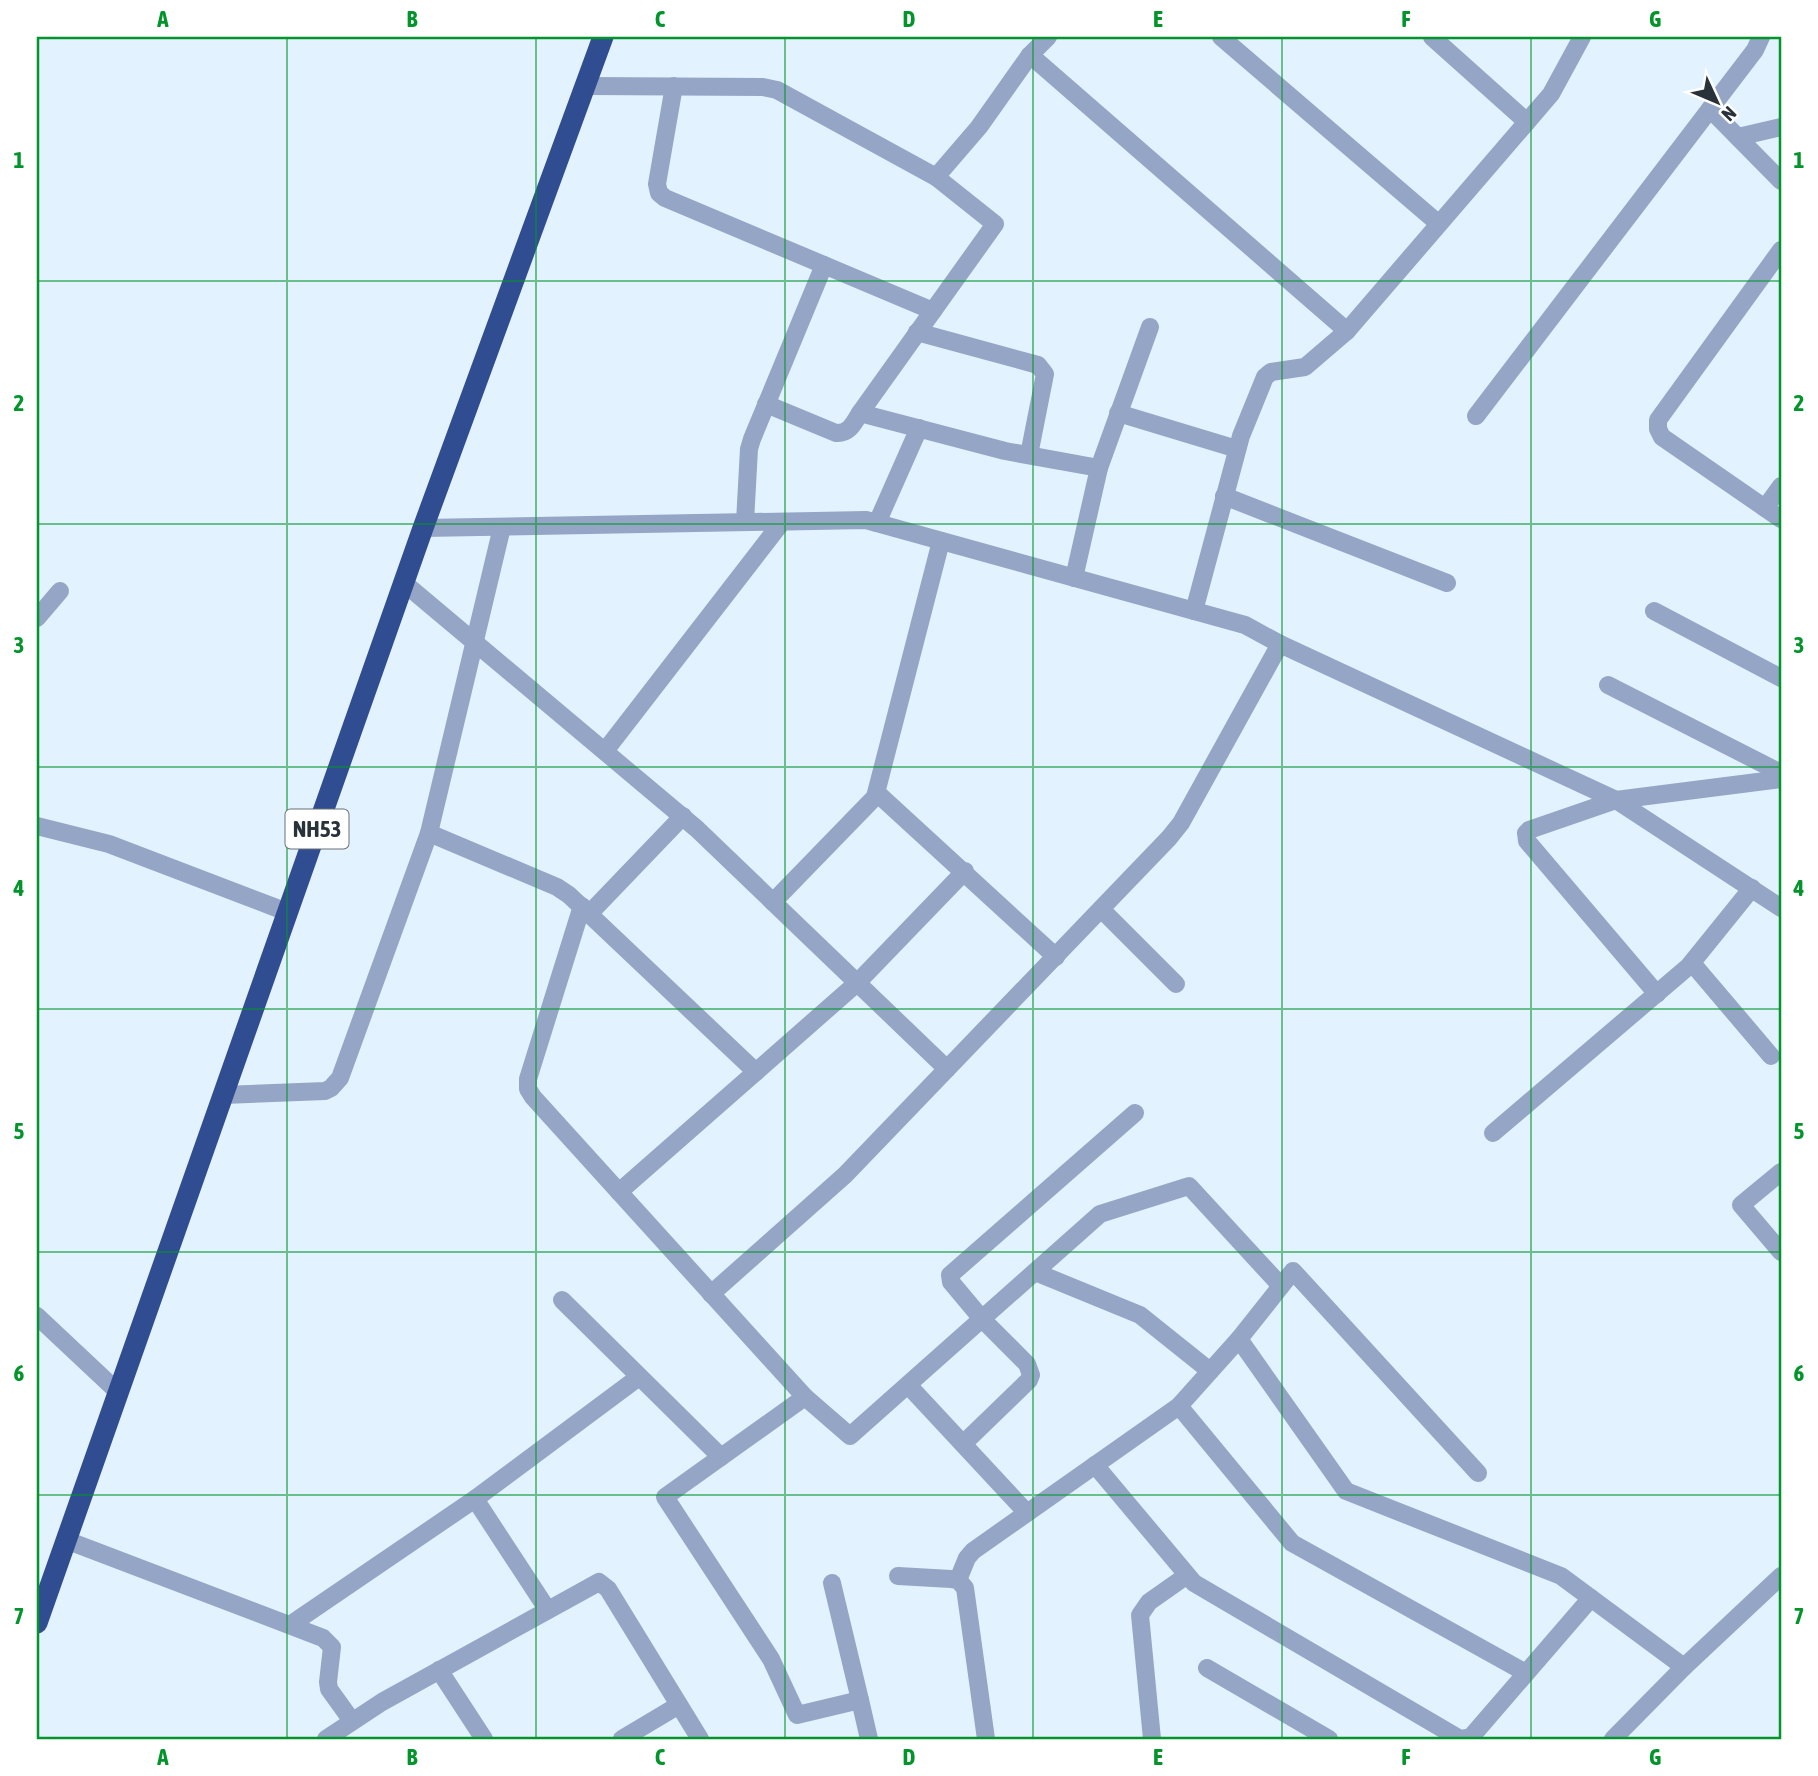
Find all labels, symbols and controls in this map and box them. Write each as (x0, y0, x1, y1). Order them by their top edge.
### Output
text: A (156, 6, 169, 32)
text: B (407, 6, 418, 32)
text: C (655, 6, 666, 32)
text: D (903, 6, 916, 32)
text: E (1153, 6, 1163, 32)
text: F (1401, 6, 1411, 32)
text: G (1649, 6, 1661, 32)
north arrow (1682, 66, 1752, 136)
text: N (1717, 102, 1741, 125)
text: 1 (14, 147, 25, 173)
text: 1 (1794, 147, 1805, 173)
text: 2 (14, 390, 24, 416)
text: 2 (1794, 390, 1804, 416)
text: 3 (14, 632, 24, 658)
text: 3 (1794, 632, 1804, 658)
road number: NH53 (286, 810, 348, 848)
text: 4 (13, 875, 25, 901)
text: 4 (1793, 875, 1805, 901)
text: 5 (14, 1118, 25, 1144)
text: 5 (1794, 1118, 1805, 1144)
text: 6 (14, 1360, 25, 1386)
text: 6 (1794, 1360, 1805, 1386)
text: 7 (14, 1603, 24, 1629)
text: 7 (1794, 1603, 1804, 1629)
text: A (156, 1744, 169, 1770)
text: B (407, 1744, 418, 1770)
text: C (655, 1744, 666, 1770)
text: D (903, 1744, 916, 1770)
text: E (1153, 1744, 1163, 1770)
text: F (1401, 1744, 1411, 1770)
text: G (1649, 1744, 1661, 1770)

